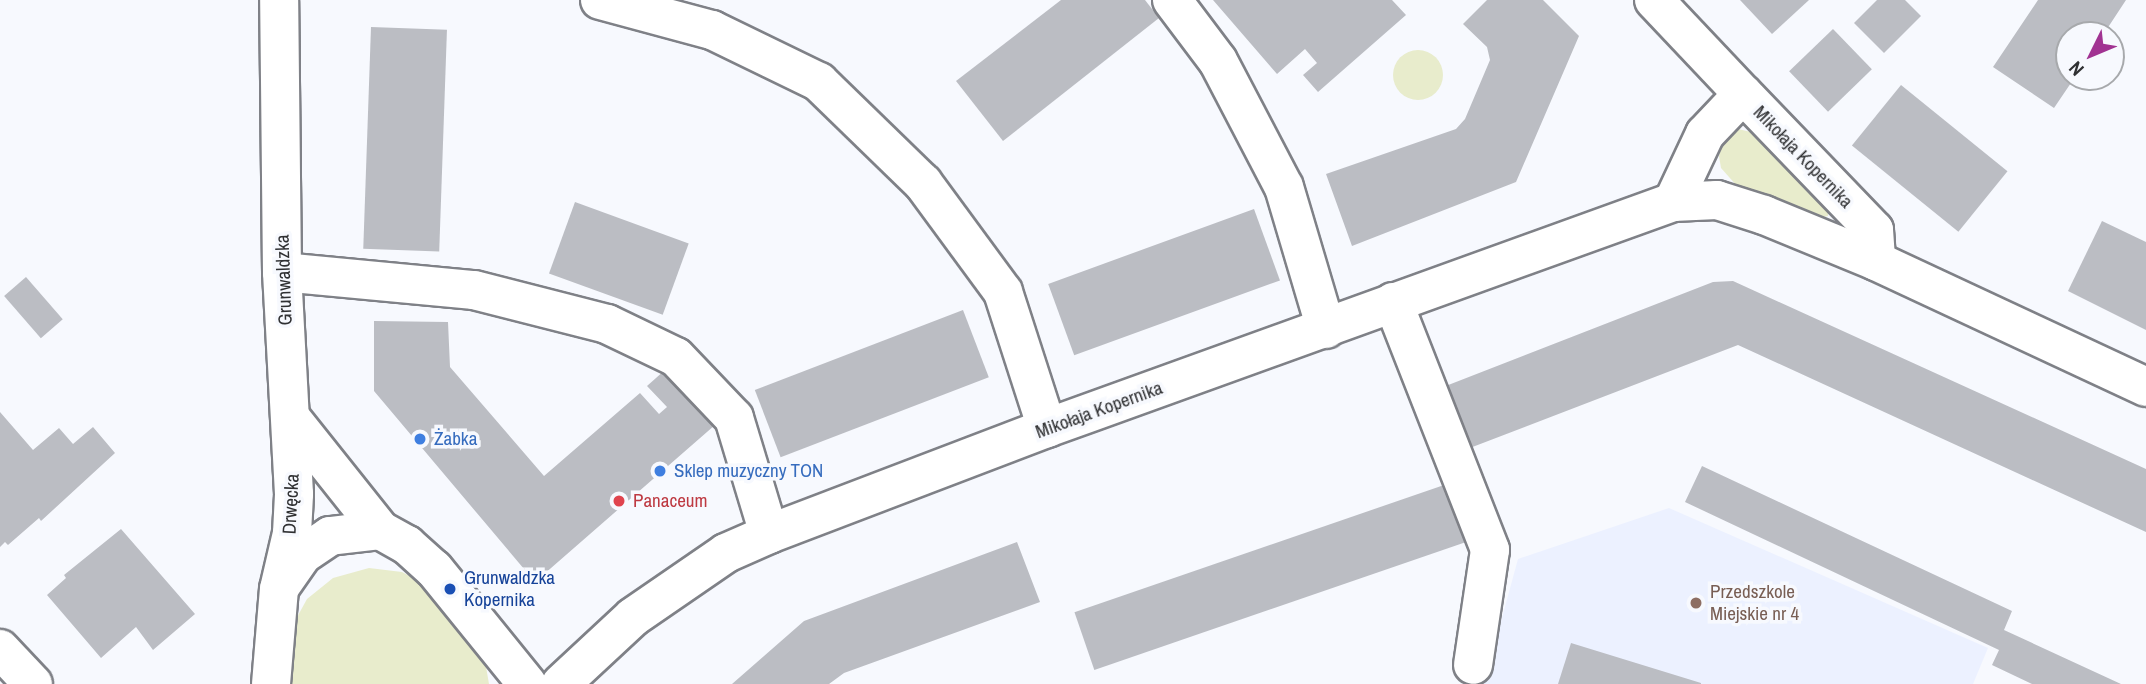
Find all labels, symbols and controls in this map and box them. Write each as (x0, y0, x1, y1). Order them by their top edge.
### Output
north arrow (2055, 21, 2125, 91)
text: N (2063, 56, 2089, 82)
street label: Mikołaja Kopernika (1748, 101, 1858, 213)
street label: Grunwaldzka (271, 234, 297, 326)
street label: Mikołaja Kopernika (1032, 376, 1166, 444)
place label: Żabka (434, 428, 477, 450)
marker: Żabka (412, 431, 428, 447)
place label: Sklep muzyczny TON (674, 460, 824, 482)
marker: Sklep muzyczny TON (652, 463, 668, 479)
street label: Drwęcka (278, 473, 304, 535)
place label: Panaceum (633, 490, 707, 512)
marker: Panaceum (611, 493, 627, 509)
place label: Grunwaldzka Kopernika (464, 567, 555, 611)
marker: Grunwaldzka Kopernika (442, 581, 458, 597)
place label: Przedszkole Miejskie nr 4 (1710, 581, 1799, 625)
marker: Przedszkole Miejskie nr 4 (1688, 595, 1704, 611)

